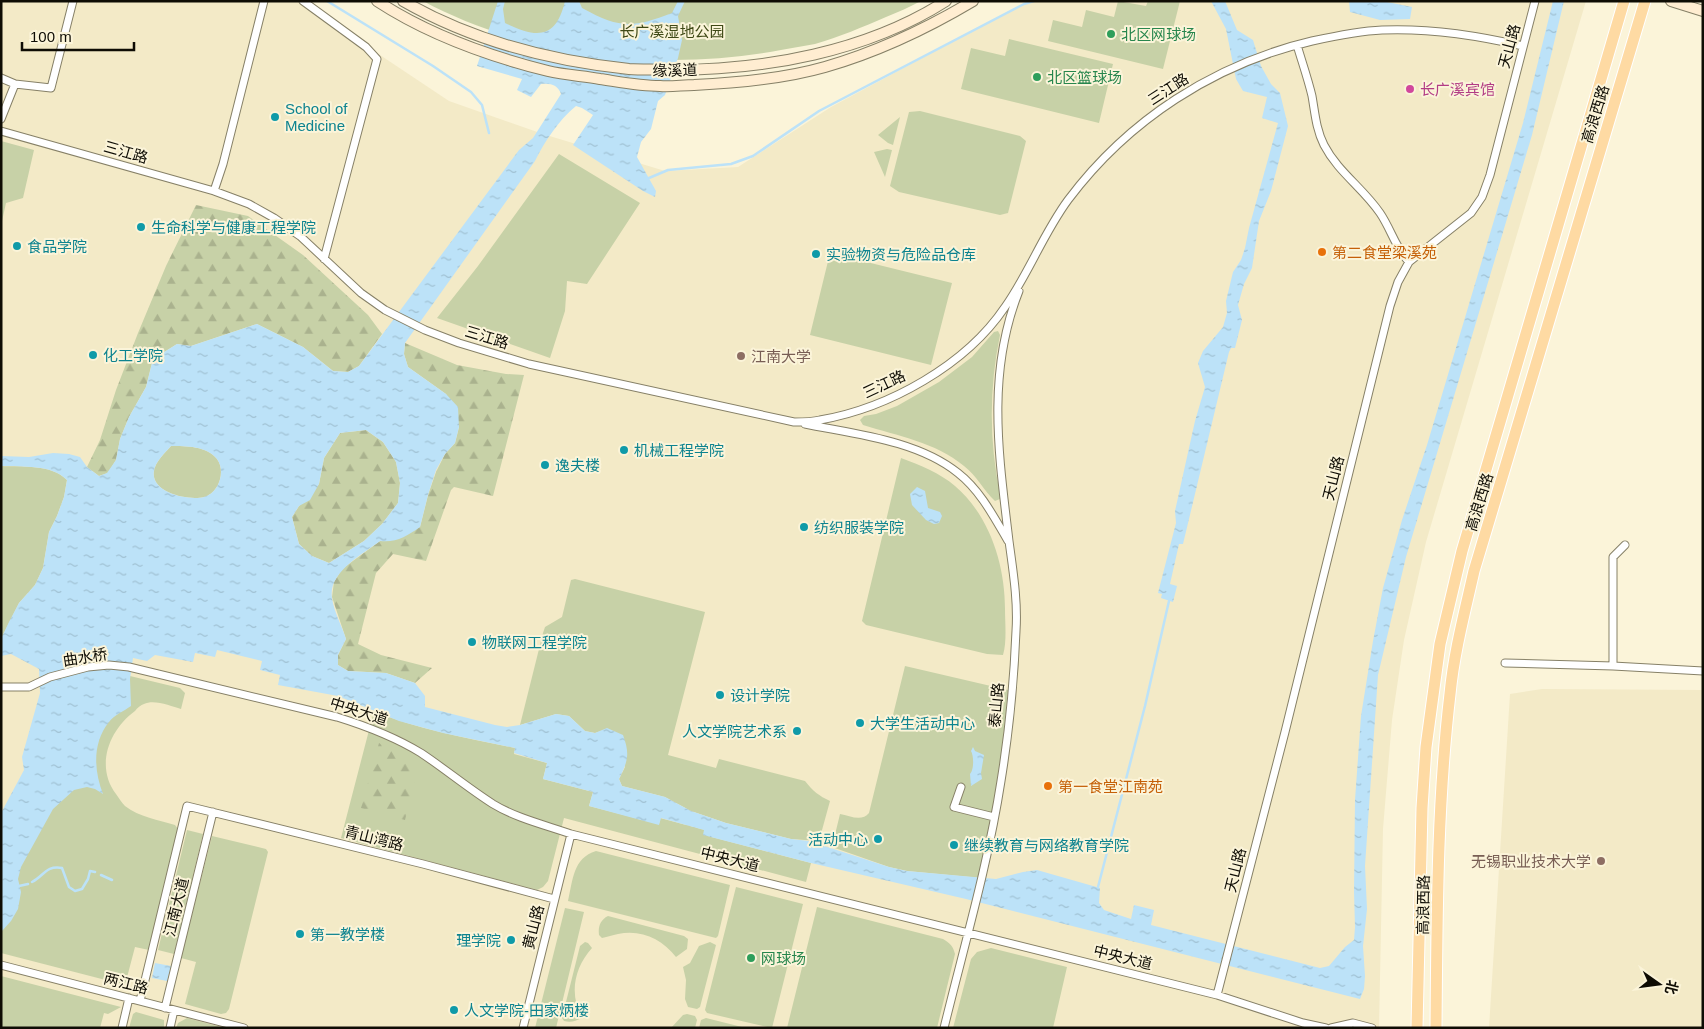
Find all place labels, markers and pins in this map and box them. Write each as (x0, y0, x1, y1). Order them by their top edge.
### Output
place label: 北区网球场 (1121, 26, 1196, 43)
marker: 北区网球场 (1105, 28, 1117, 40)
place label: 北区篮球场 (1047, 69, 1122, 86)
marker: 北区篮球场 (1031, 71, 1043, 83)
place label: 长广溪宾馆 (1420, 81, 1495, 98)
marker: 长广溪宾馆 (1404, 83, 1416, 95)
place label: School of Medicine (285, 100, 348, 134)
marker: School of Medicine (269, 111, 281, 123)
place label: 生命科学与健康工程学院 (151, 219, 316, 236)
marker: 生命科学与健康工程学院 (135, 221, 147, 233)
place label: 食品学院 (27, 238, 87, 255)
marker: 食品学院 (11, 240, 23, 252)
place label: 第二食堂梁溪苑 (1332, 244, 1437, 261)
place label: 实验物资与危险品仓库 (826, 246, 976, 263)
marker: 第二食堂梁溪苑 (1316, 246, 1328, 258)
marker: 实验物资与危险品仓库 (810, 248, 822, 260)
place label: 化工学院 (103, 347, 163, 364)
place label: 江南大学 (751, 348, 811, 365)
marker: 化工学院 (87, 349, 99, 361)
marker: 江南大学 (735, 350, 747, 362)
place label: 机械工程学院 (634, 442, 724, 459)
marker: 机械工程学院 (618, 444, 630, 456)
place label: 逸夫楼 (555, 457, 600, 474)
marker: 逸夫楼 (539, 459, 551, 471)
place label: 纺织服装学院 (814, 519, 904, 536)
marker: 纺织服装学院 (798, 521, 810, 533)
place label: 物联网工程学院 (482, 634, 587, 651)
marker: 物联网工程学院 (466, 636, 478, 648)
place label: 设计学院 (730, 687, 790, 704)
marker: 设计学院 (714, 689, 726, 701)
place label: 大学生活动中心 (870, 715, 975, 732)
marker: 大学生活动中心 (854, 717, 866, 729)
place label: 人文学院艺术系 (682, 723, 787, 740)
marker: 人文学院艺术系 (791, 725, 803, 737)
place label: 第一食堂江南苑 (1058, 778, 1163, 795)
marker: 第一食堂江南苑 (1042, 780, 1054, 792)
place label: 活动中心 (808, 831, 868, 848)
marker: 活动中心 (872, 833, 884, 845)
place label: 继续教育与网络教育学院 (964, 837, 1129, 854)
marker: 继续教育与网络教育学院 (948, 839, 960, 851)
place label: 无锡职业技术大学 (1471, 853, 1591, 870)
marker: 无锡职业技术大学 (1595, 855, 1607, 867)
place label: 第一教学楼 (310, 926, 385, 943)
marker: 第一教学楼 (294, 928, 306, 940)
place label: 理学院 (456, 932, 501, 949)
marker: 理学院 (505, 934, 517, 946)
place label: 网球场 (761, 950, 806, 967)
marker: 网球场 (745, 952, 757, 964)
place label: 人文学院-田家炳楼 (464, 1002, 589, 1019)
marker: 人文学院-田家炳楼 (448, 1004, 460, 1016)

